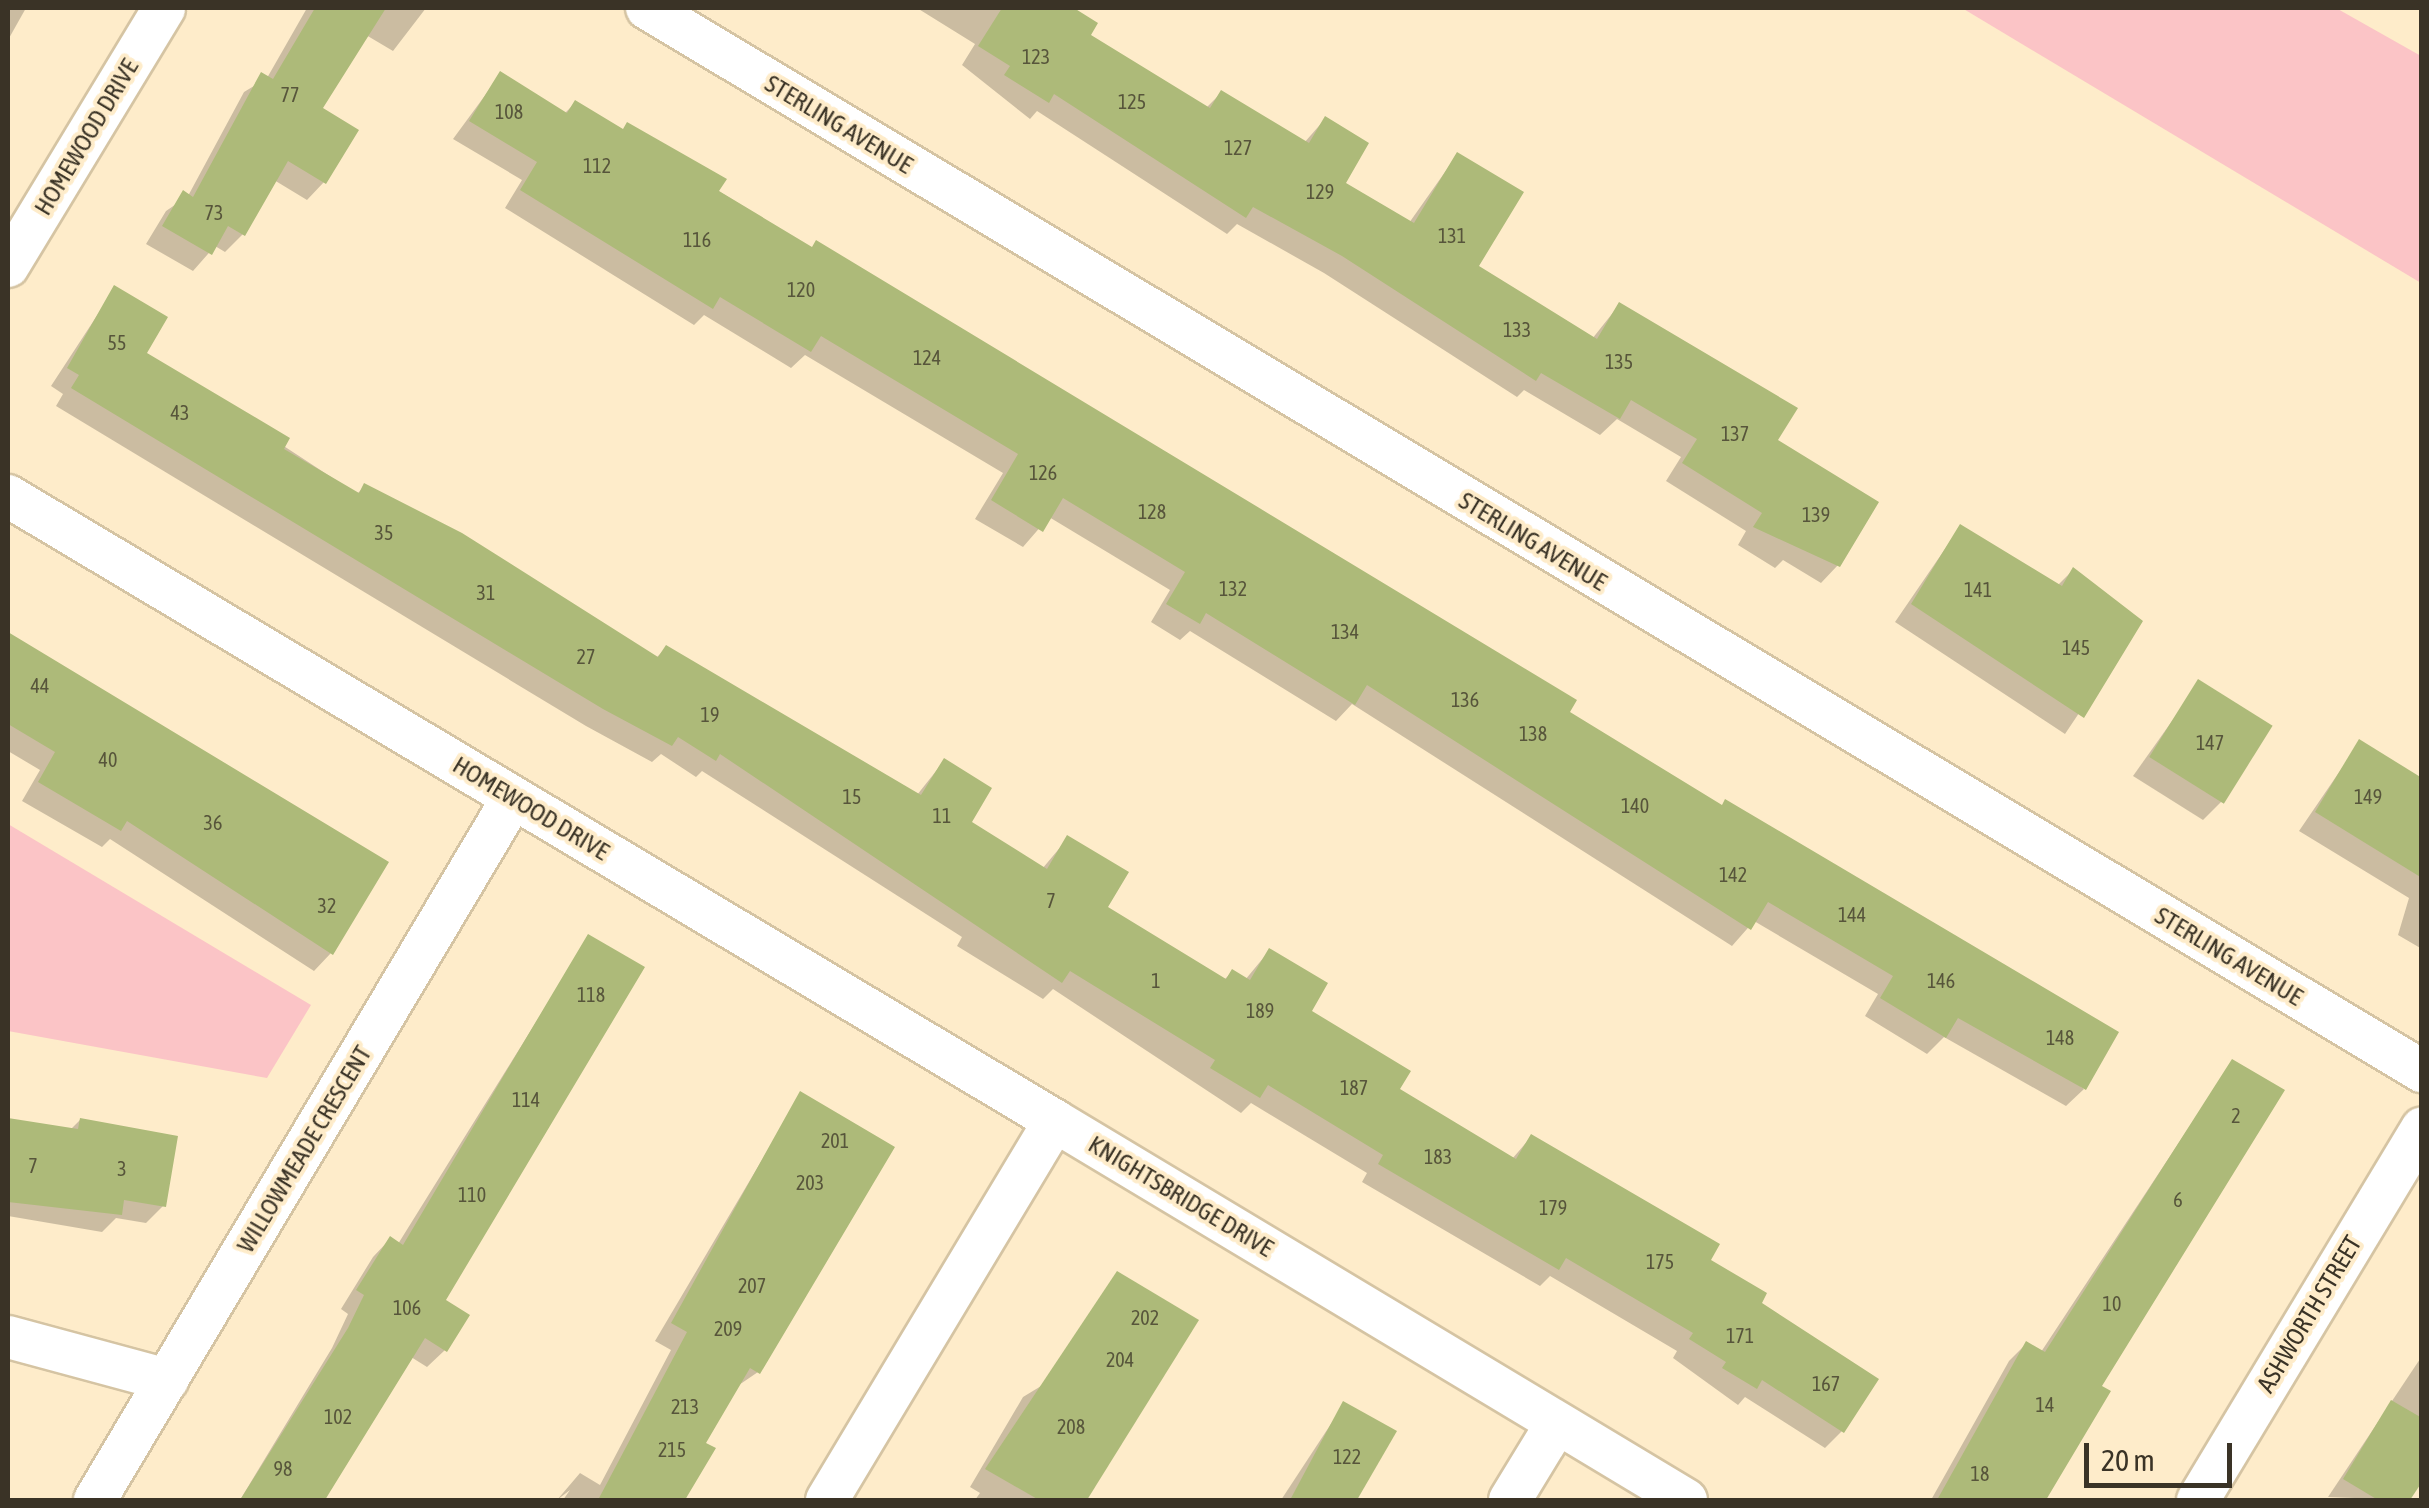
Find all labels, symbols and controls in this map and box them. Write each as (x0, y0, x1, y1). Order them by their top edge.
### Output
house number: 123 (1022, 44, 1050, 68)
street label: HOMEWOOD DRIVE (28, 54, 144, 220)
street label: STERLING AVENUE (760, 68, 918, 180)
house number: 77 (281, 82, 299, 106)
house number: 125 (1118, 89, 1146, 113)
house number: 108 (495, 99, 523, 123)
house number: 127 (1224, 135, 1252, 159)
house number: 112 (583, 153, 611, 177)
house number: 129 (1306, 179, 1334, 203)
house number: 73 (205, 200, 223, 224)
house number: 131 (1438, 223, 1466, 247)
house number: 116 (683, 227, 711, 251)
house number: 120 (787, 277, 815, 301)
house number: 133 (1503, 317, 1531, 341)
house number: 55 (108, 330, 126, 354)
house number: 124 (913, 345, 941, 369)
house number: 135 (1605, 349, 1633, 373)
house number: 43 (171, 400, 189, 424)
house number: 137 (1721, 421, 1749, 445)
house number: 126 (1029, 460, 1057, 484)
street label: STERLING AVENUE (1454, 485, 1612, 597)
house number: 128 (1138, 499, 1166, 523)
house number: 139 (1802, 502, 1830, 526)
house number: 35 (375, 520, 393, 544)
house number: 132 (1219, 576, 1247, 600)
house number: 141 (1964, 577, 1992, 601)
house number: 31 (477, 580, 495, 604)
house number: 134 (1331, 619, 1359, 643)
house number: 145 (2062, 635, 2090, 659)
house number: 27 (577, 644, 595, 668)
house number: 44 (31, 673, 49, 697)
house number: 136 (1451, 687, 1479, 711)
house number: 19 (701, 702, 719, 726)
house number: 138 (1519, 721, 1547, 745)
house number: 147 (2196, 730, 2224, 754)
house number: 40 (99, 747, 117, 771)
street label: HOMEWOOD DRIVE (448, 750, 614, 866)
house number: 15 (843, 784, 861, 808)
house number: 149 (2354, 784, 2382, 808)
house number: 140 (1621, 793, 1649, 817)
house number: 11 (933, 803, 951, 827)
house number: 36 (204, 810, 222, 834)
house number: 142 (1719, 862, 1747, 886)
house number: 7 (1046, 888, 1056, 912)
house number: 32 (318, 893, 336, 917)
street label: STERLING AVENUE (2150, 900, 2308, 1012)
house number: 144 (1838, 902, 1866, 926)
house number: 1 (1151, 968, 1161, 992)
house number: 146 (1927, 968, 1955, 992)
house number: 118 (577, 982, 605, 1006)
house number: 189 (1246, 998, 1274, 1022)
house number: 148 (2046, 1025, 2074, 1049)
street label: WILLOWMEADE CRESCENT (230, 1040, 378, 1258)
house number: 187 (1340, 1075, 1368, 1099)
house number: 114 (512, 1087, 540, 1111)
house number: 2 (2231, 1103, 2241, 1127)
house number: 201 (821, 1128, 849, 1152)
street label: KNIGHTSBRIDGE DRIVE (1083, 1129, 1279, 1263)
house number: 183 (1424, 1144, 1452, 1168)
house number: 7 (28, 1153, 38, 1177)
house number: 3 (117, 1156, 127, 1180)
house number: 203 (796, 1170, 824, 1194)
house number: 110 (458, 1182, 486, 1206)
house number: 6 (2173, 1187, 2183, 1211)
house number: 179 (1539, 1195, 1567, 1219)
street label: ASHWORTH STREET (2250, 1230, 2368, 1398)
house number: 175 (1646, 1249, 1674, 1273)
house number: 207 (738, 1273, 766, 1297)
house number: 10 (2103, 1291, 2121, 1315)
house number: 106 (393, 1295, 421, 1319)
house number: 202 (1131, 1305, 1159, 1329)
house number: 209 (714, 1316, 742, 1340)
house number: 171 (1726, 1323, 1754, 1347)
house number: 204 (1106, 1347, 1134, 1371)
house number: 167 (1812, 1371, 1840, 1395)
house number: 14 (2036, 1392, 2054, 1416)
house number: 213 (671, 1394, 699, 1418)
house number: 102 (324, 1404, 352, 1428)
house number: 208 (1057, 1414, 1085, 1438)
scale bar (2089, 1423, 2236, 1485)
house number: 215 (658, 1437, 686, 1461)
text: 20 m (2101, 1443, 2155, 1477)
house number: 122 (1333, 1444, 1361, 1468)
house number: 98 (274, 1456, 292, 1480)
house number: 18 (1971, 1461, 1989, 1485)

